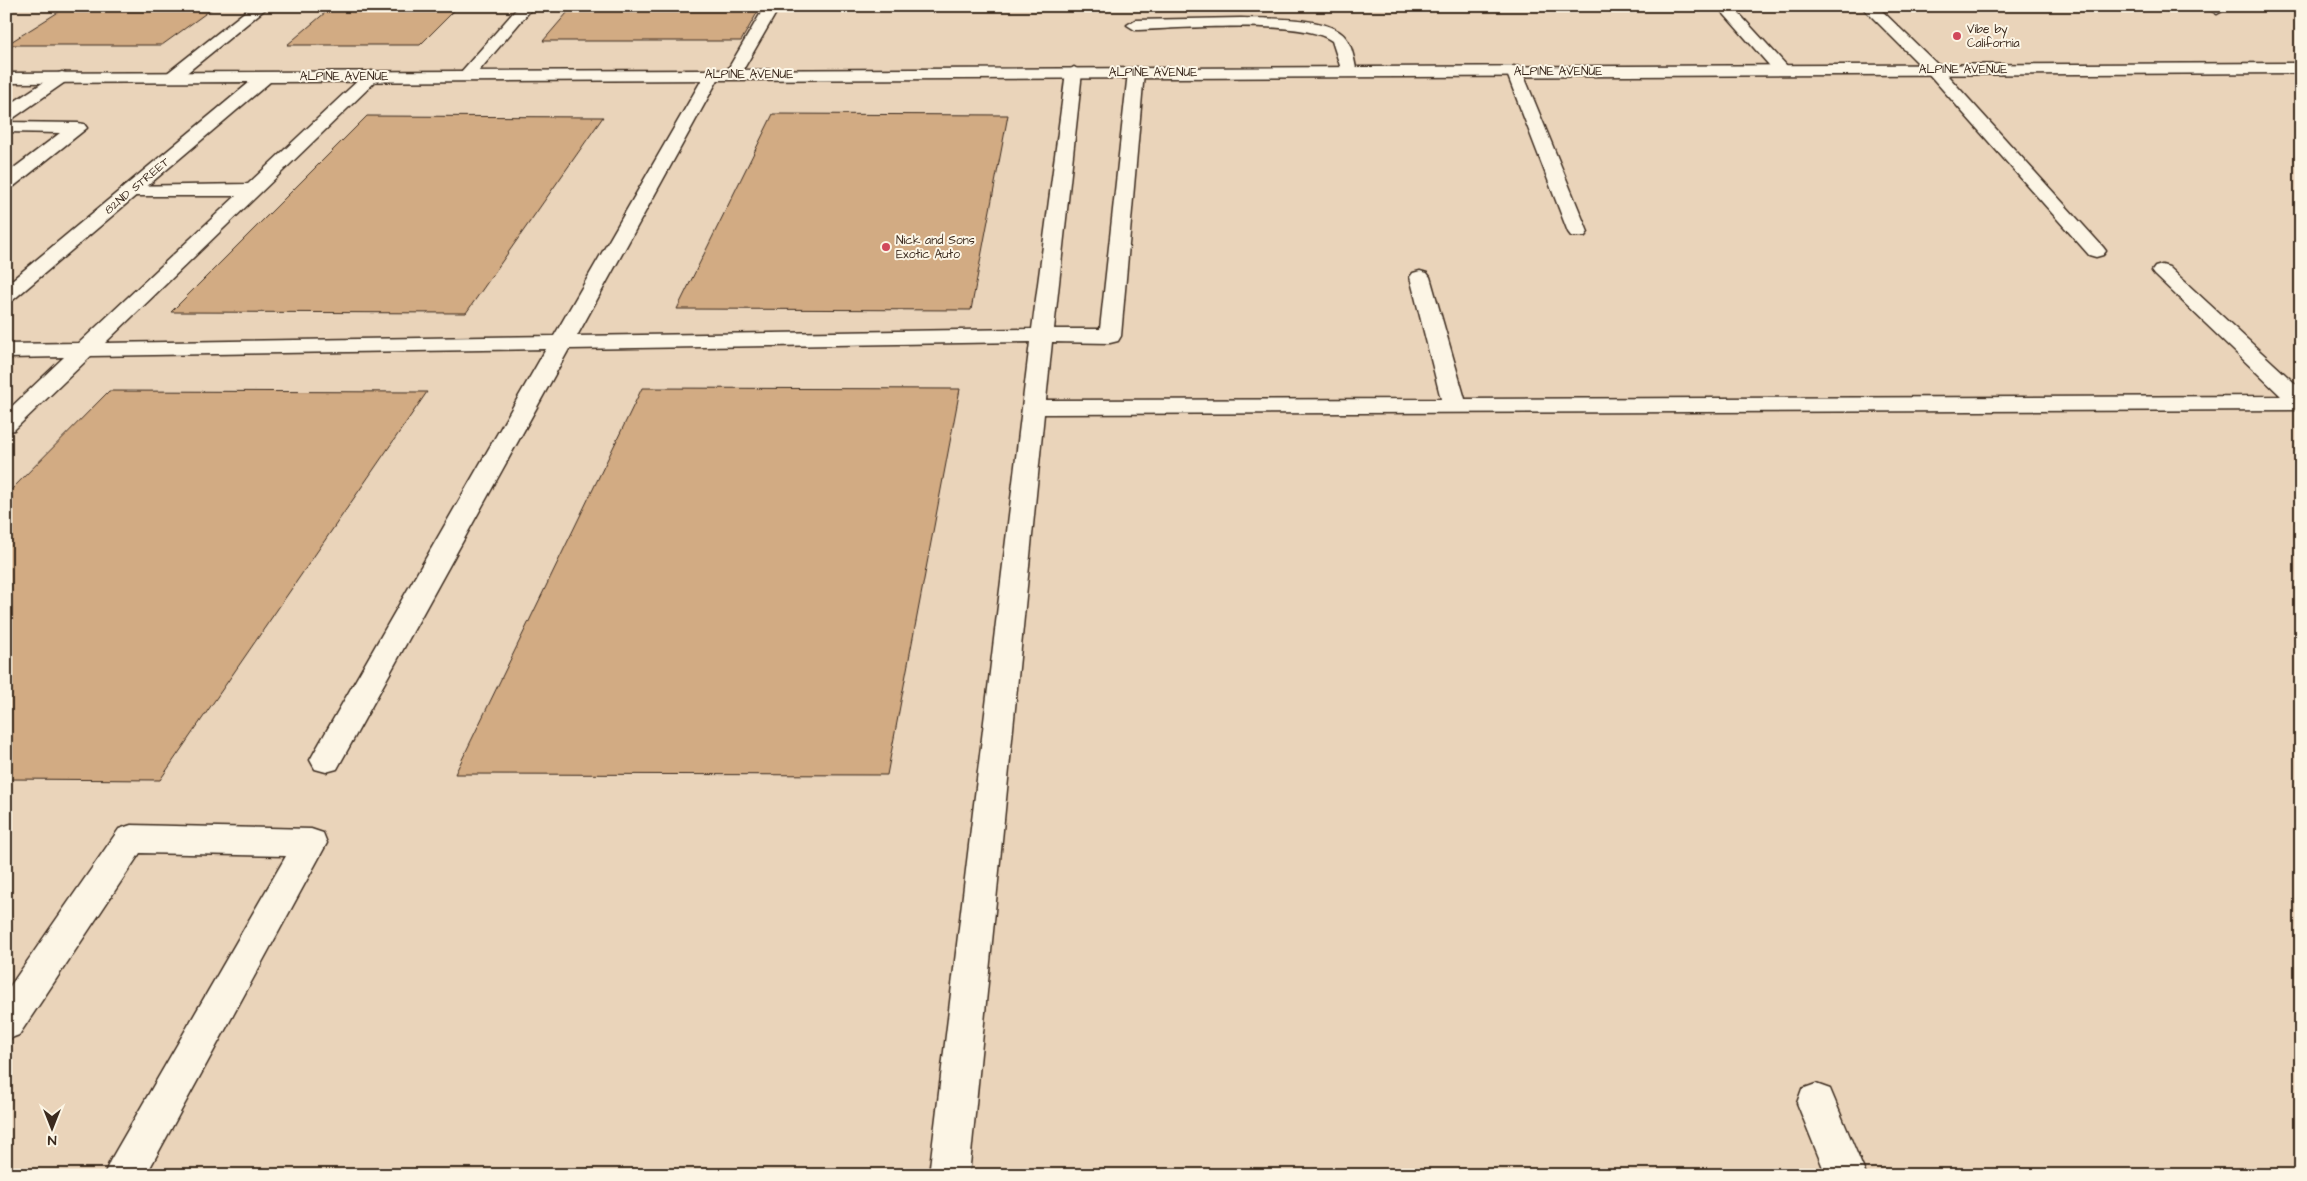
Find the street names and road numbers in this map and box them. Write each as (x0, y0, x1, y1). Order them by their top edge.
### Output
street label: ALPINE AVENUE (1919, 61, 2007, 78)
street label: ALPINE AVENUE (1514, 63, 1602, 80)
street label: ALPINE AVENUE (1109, 64, 1197, 81)
street label: ALPINE AVENUE (705, 66, 793, 83)
street label: ALPINE AVENUE (300, 68, 388, 85)
street label: 82ND STREET (101, 153, 174, 218)

